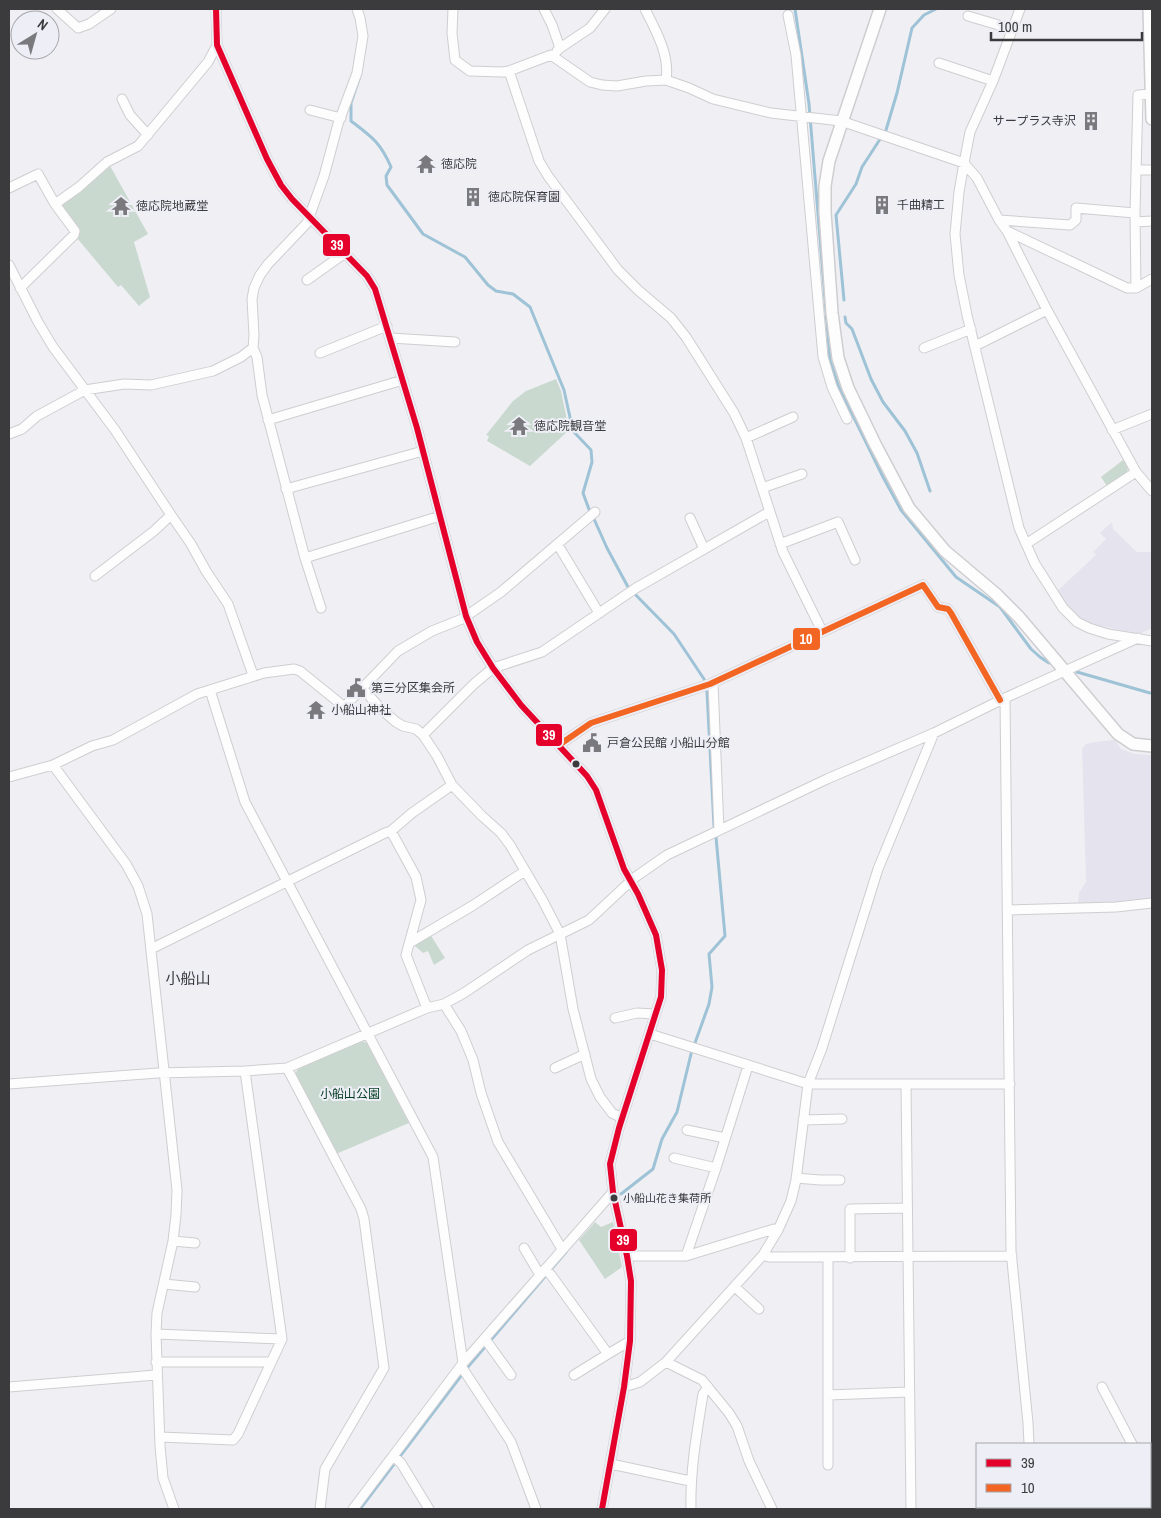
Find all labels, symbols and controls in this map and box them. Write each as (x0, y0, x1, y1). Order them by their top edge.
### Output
north arrow (10, 10, 60, 60)
scale bar (991, 10, 1142, 42)
text: N (34, 15, 52, 34)
text: 100 m (998, 16, 1032, 37)
building icon: サープラス寺沢 (1080, 110, 1102, 132)
place label: サープラス寺沢 (993, 113, 1076, 129)
temple icon: 徳応院 (415, 153, 437, 175)
place label: 徳応院 (441, 156, 477, 172)
building icon: 徳応院保育園 (462, 186, 484, 208)
place label: 徳応院保育園 (488, 189, 560, 205)
building icon: 千曲精工 (871, 194, 893, 216)
temple icon: 徳応院地蔵堂 (110, 195, 132, 217)
place label: 千曲精工 (897, 197, 945, 213)
place label: 徳応院地蔵堂 (136, 198, 208, 214)
line badge: 39 (322, 233, 351, 257)
text: 39 (331, 236, 343, 254)
temple icon: 徳応院観音堂 (508, 415, 530, 437)
place label: 徳応院観音堂 (534, 418, 606, 434)
line badge: 10 (792, 627, 821, 651)
text: 10 (800, 630, 812, 648)
public building icon: 第三分区集会所 (345, 677, 367, 699)
place label: 第三分区集会所 (371, 680, 455, 696)
temple icon: 小船山神社 (305, 699, 327, 721)
place label: 小船山神社 (331, 702, 391, 718)
line badge: 39 (535, 723, 563, 747)
text: 39 (543, 726, 555, 744)
public building icon: 戸倉公民館 小船山分館 (581, 732, 603, 754)
place label: 戸倉公民館 小船山分館 (607, 735, 730, 751)
unlabelled marker (571, 759, 581, 769)
district label: 小船山 (165, 968, 211, 989)
park label: 小船山公園 (320, 1086, 380, 1102)
place label: 小船山花き集荷所 (623, 1191, 712, 1205)
marker: 小船山花き集荷所 (609, 1193, 619, 1203)
line badge: 39 (609, 1228, 638, 1252)
text: 39 (617, 1231, 629, 1249)
legend (976, 1443, 1151, 1508)
text: 39 (1021, 1452, 1035, 1473)
text: 10 (1021, 1477, 1035, 1498)

